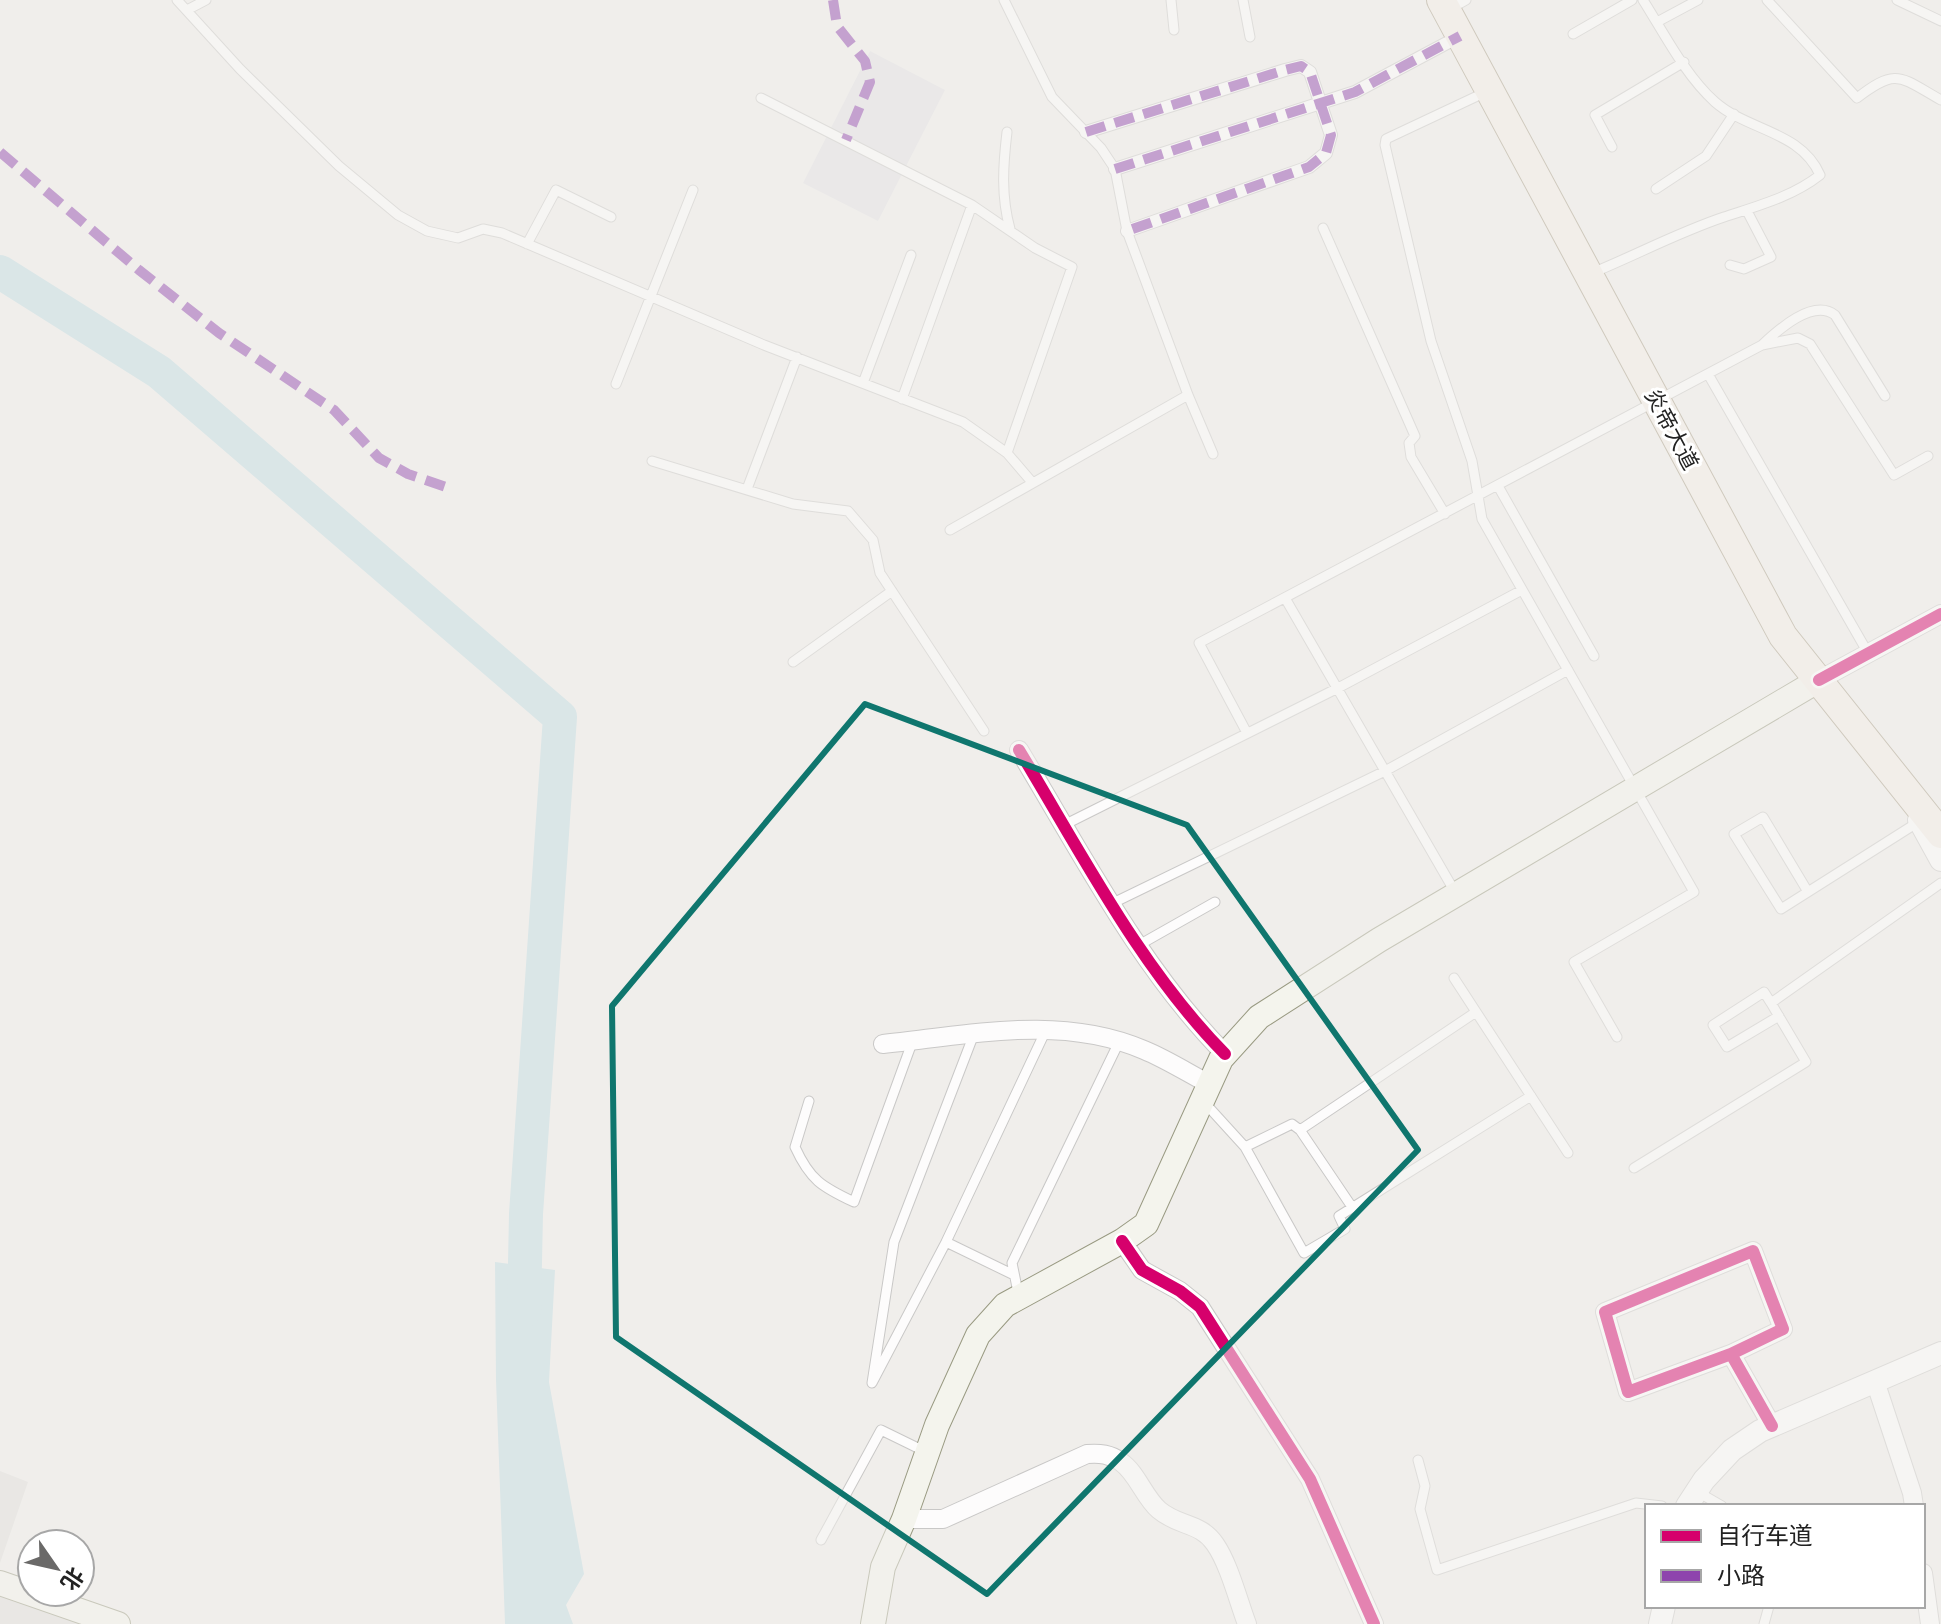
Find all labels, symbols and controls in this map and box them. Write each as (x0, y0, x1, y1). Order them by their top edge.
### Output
street label: 炎帝大道 (1636, 383, 1706, 476)
legend (1645, 1504, 1925, 1608)
text: 自行车道 (1717, 1519, 1813, 1554)
north arrow (16, 1528, 96, 1608)
text: 小路 (1717, 1559, 1765, 1594)
text: 北 (52, 1561, 91, 1597)

